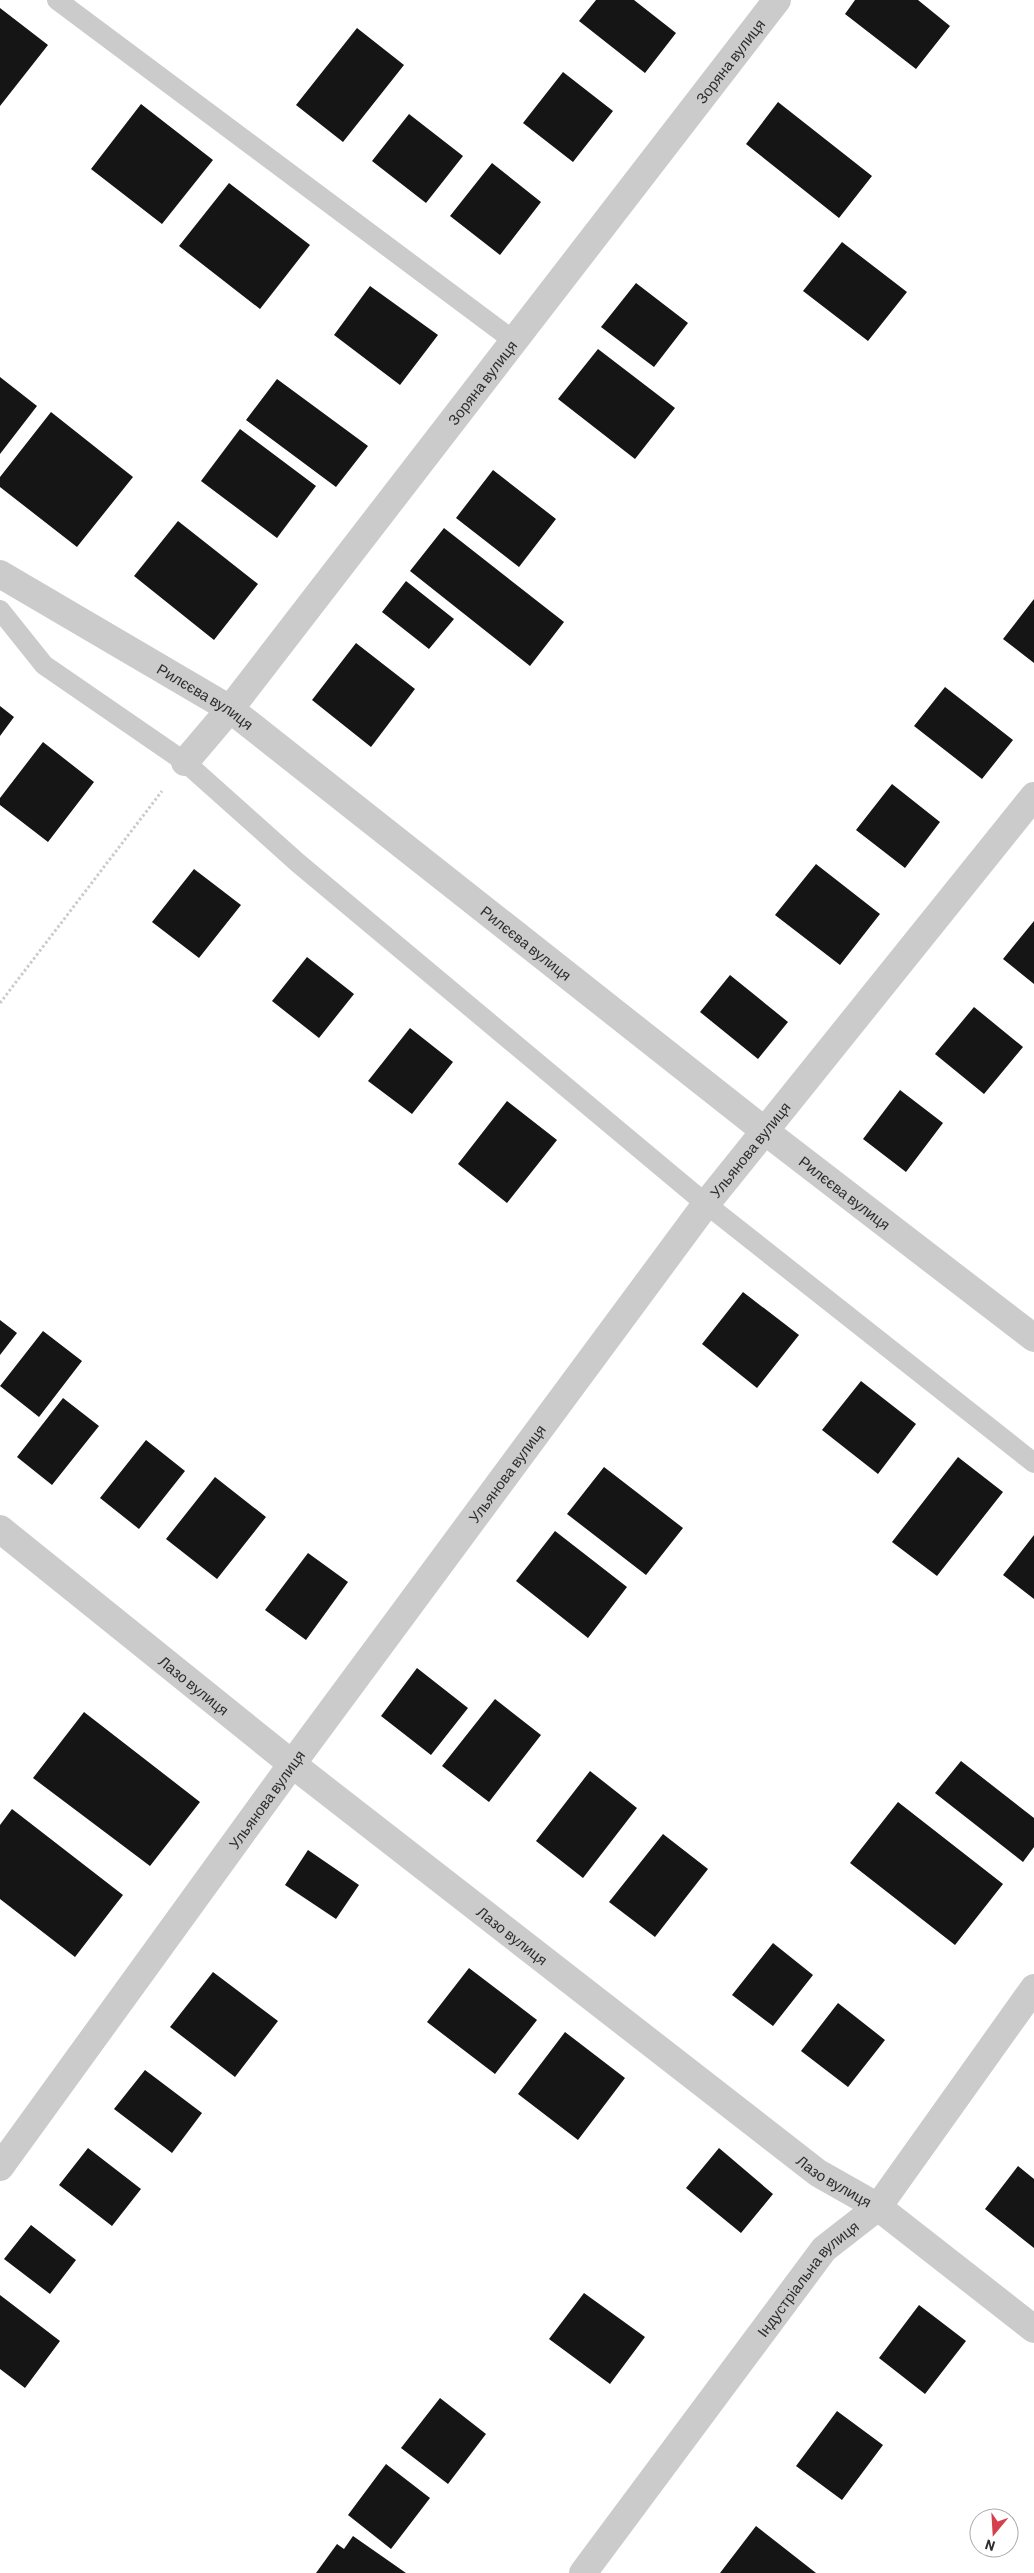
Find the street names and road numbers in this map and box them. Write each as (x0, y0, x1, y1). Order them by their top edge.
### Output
street label: Зоряна вулиця (692, 15, 768, 107)
street label: Зоряна вулиця (444, 337, 520, 428)
street label: Рилєєва вулиця (154, 659, 257, 733)
street label: Рилєєва вулиця (477, 901, 575, 984)
street label: Ульянова вулиця (706, 1098, 794, 1201)
street label: Рилєєва вулиця (796, 1152, 894, 1233)
street label: Ульянова вулиця (465, 1421, 549, 1526)
street label: Лазо вулиця (155, 1652, 233, 1719)
street label: Ульянова вулиця (225, 1746, 308, 1852)
street label: Лазо вулиця (473, 1902, 551, 1969)
street label: Лазо вулиця (793, 2151, 875, 2211)
street label: Індустріальна вулиця (753, 2217, 862, 2340)

